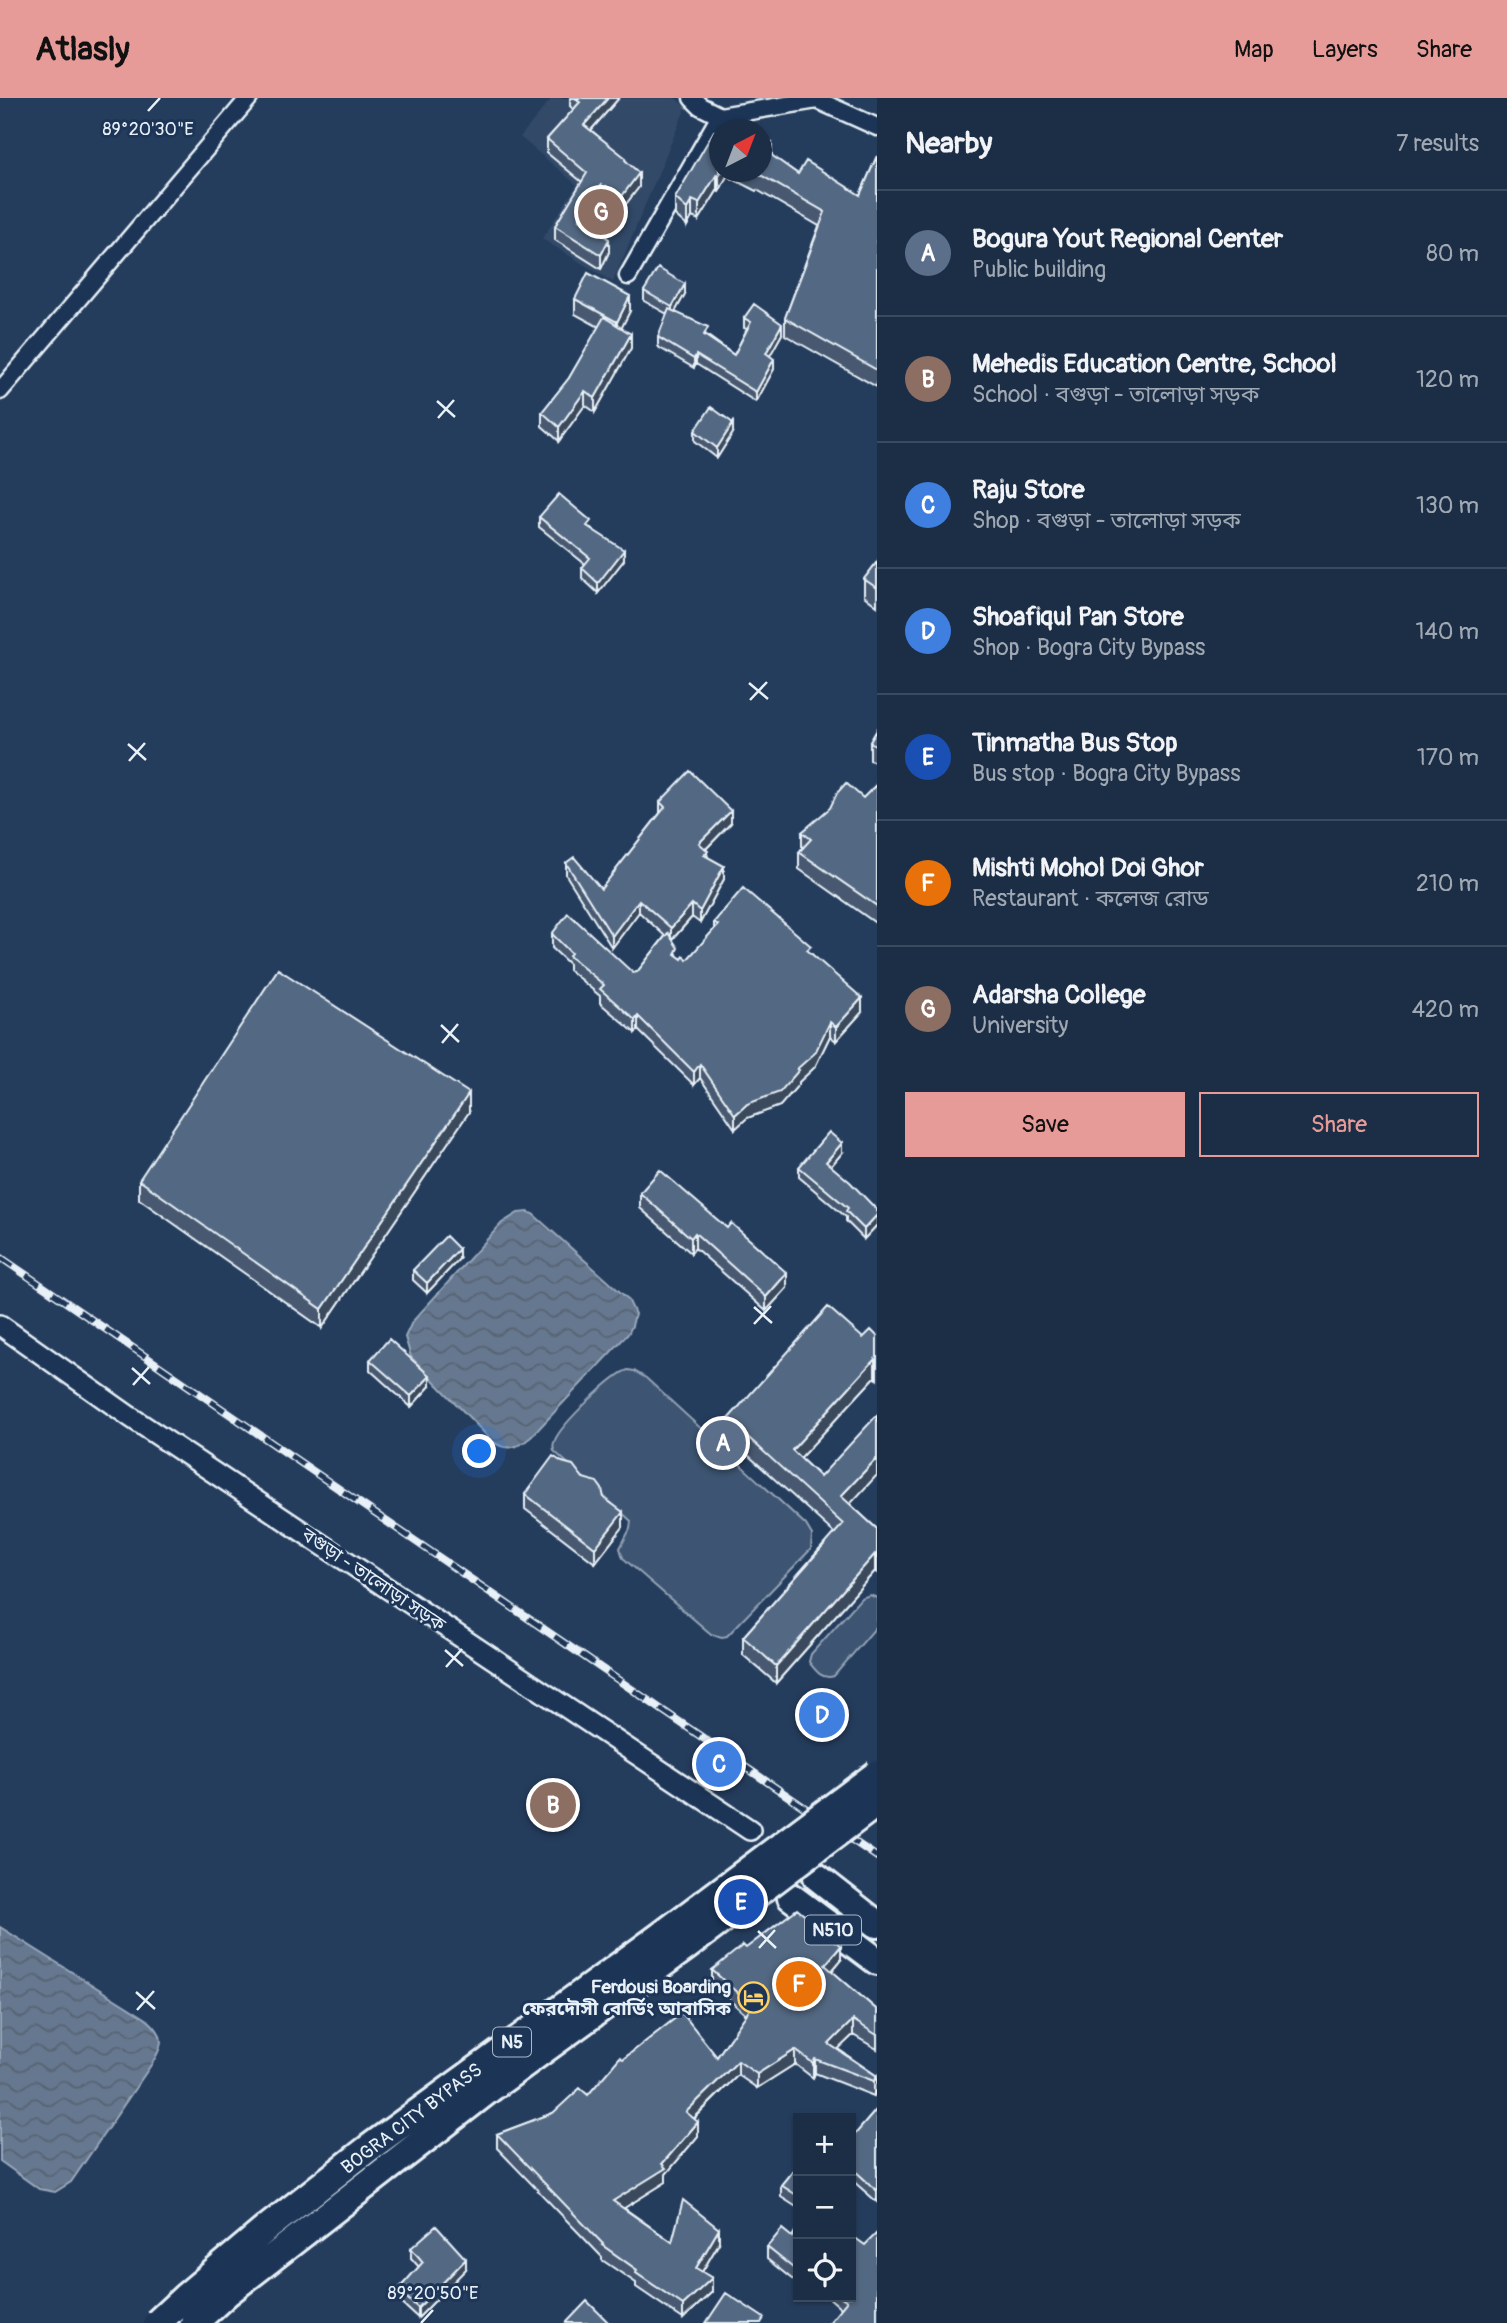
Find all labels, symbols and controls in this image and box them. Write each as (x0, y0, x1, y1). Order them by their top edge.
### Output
text: Atlasly (35, 29, 130, 70)
text: Map (1234, 35, 1274, 64)
text: Layers (1312, 35, 1378, 64)
text: Share (1416, 35, 1472, 64)
text: 89°20'30"E (102, 118, 194, 141)
north arrow (709, 119, 772, 182)
text: Nearby (905, 125, 992, 162)
text: 7 results (1396, 129, 1479, 158)
pin: G (578, 186, 624, 238)
text: Bogura Yout Regional Center (972, 223, 1283, 255)
text: A (921, 239, 935, 268)
text: 80 m (1426, 239, 1479, 268)
text: Public building (972, 255, 1106, 284)
text: Mehedis Education Centre, School (972, 348, 1337, 380)
text: B (921, 365, 935, 394)
text: 120 m (1416, 365, 1479, 394)
text: School · বগুড়া - তালোড়া সড়ক (972, 380, 1259, 409)
text: Raju Store (972, 474, 1085, 506)
text: C (921, 491, 935, 520)
text: 130 m (1416, 491, 1479, 520)
text: Shop · বগুড়া - তালোড়া সড়ক (972, 506, 1241, 535)
text: Shoafiqul Pan Store (972, 601, 1184, 633)
text: D (921, 617, 935, 646)
text: 140 m (1416, 617, 1479, 646)
text: Shop · Bogra City Bypass (972, 633, 1205, 662)
text: Tinmatha Bus Stop (972, 727, 1178, 759)
text: E (922, 743, 934, 772)
text: 170 m (1417, 743, 1479, 772)
text: Bus stop · Bogra City Bypass (972, 759, 1240, 788)
text: Mishti Mohol Doi Ghor (972, 852, 1204, 884)
text: F (921, 869, 935, 898)
text: 210 m (1416, 869, 1479, 898)
text: Restaurant · কলেজ রোড (972, 884, 1209, 913)
text: Adarsha College (972, 979, 1146, 1011)
text: G (920, 995, 936, 1024)
text: 420 m (1412, 995, 1479, 1024)
text: University (972, 1011, 1068, 1040)
button: Save (905, 1092, 1185, 1157)
button: Share (1199, 1092, 1479, 1157)
pin: A (700, 1417, 746, 1469)
your location (462, 1434, 496, 1468)
street label: বগুড়া - তালোড়া সড়ক (296, 1522, 450, 1637)
pin: D (799, 1689, 845, 1741)
pin: C (696, 1738, 742, 1790)
pin: B (530, 1779, 576, 1831)
pin: E (718, 1876, 764, 1928)
road number: N510 (805, 1916, 861, 1944)
pin: F (776, 1958, 822, 2010)
place label: Ferdousi Boarding ফেরদৌসী বোর্ডিং আবাসিক (522, 1975, 732, 2021)
hotel icon: Ferdousi Boarding ফেরদৌসী বোর্ডিং আবাসিক (737, 1980, 771, 2014)
road number: N5 (493, 2028, 531, 2056)
street label: BOGRA CITY BYPASS (336, 2058, 487, 2180)
map controls (793, 2113, 856, 2302)
button: + (793, 2113, 856, 2176)
button: − (793, 2176, 856, 2239)
button: locate (793, 2239, 856, 2302)
text: 89°20'50"E (388, 2282, 478, 2305)

